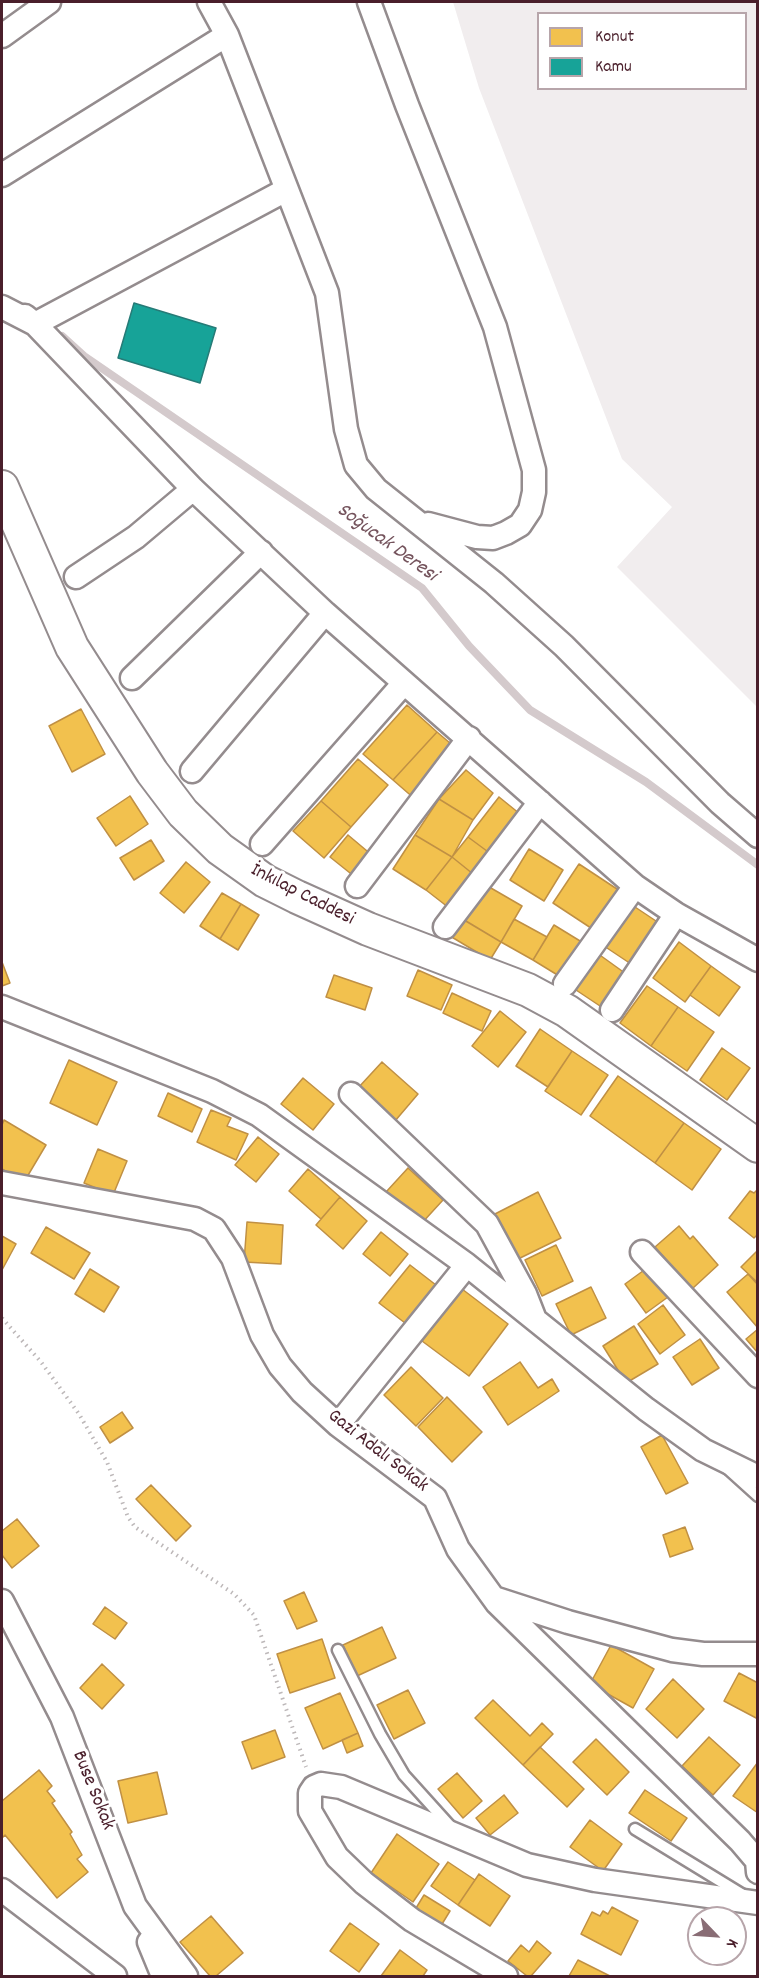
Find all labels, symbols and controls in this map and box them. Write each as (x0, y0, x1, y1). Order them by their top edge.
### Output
legend (537, 12, 747, 90)
text: Konut (595, 25, 634, 50)
text: Kamu (595, 55, 632, 80)
water label: Soğucak Deresi (331, 499, 441, 589)
street label: İnkılap Caddesi (246, 860, 358, 932)
street label: Gazi Adalı Sokak (322, 1405, 432, 1499)
street label: Buse Sokak (65, 1748, 119, 1834)
north arrow (687, 1906, 747, 1966)
text: K (720, 1935, 744, 1951)

